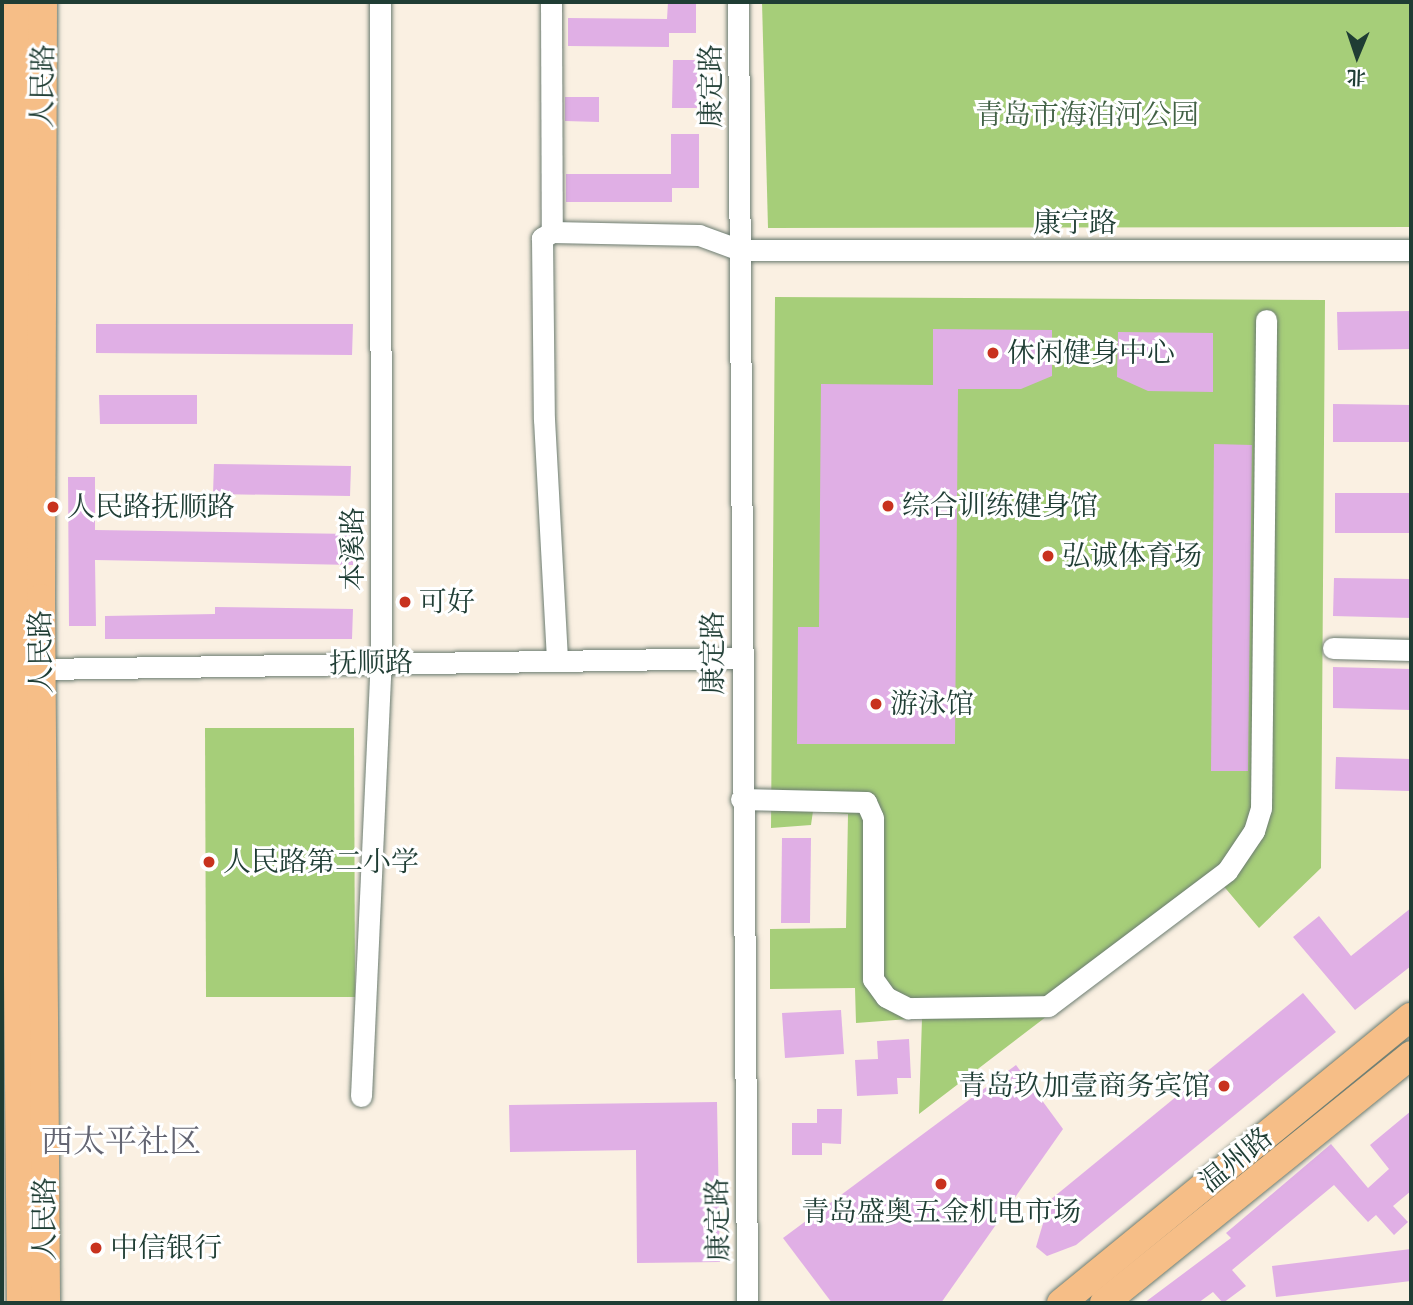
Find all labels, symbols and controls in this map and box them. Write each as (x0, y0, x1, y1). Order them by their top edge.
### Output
north arrow (1322, 21, 1392, 91)
street label: 人民路 (25, 44, 61, 128)
street label: 康定路 (694, 44, 728, 128)
text: 北 (1346, 64, 1366, 90)
park label: 青岛市海泊河公园 (975, 98, 1199, 132)
street label: 康宁路 (1033, 206, 1117, 240)
place label: 休闲健身中心 (1007, 336, 1175, 370)
marker: 休闲健身中心 (985, 345, 1001, 361)
place label: 综合训练健身馆 (902, 489, 1098, 523)
place label: 人民路抚顺路 (67, 490, 235, 524)
marker: 综合训练健身馆 (880, 498, 896, 514)
marker: 人民路抚顺路 (45, 499, 61, 515)
street label: 本溪路 (336, 507, 370, 591)
place label: 弘诚体育场 (1062, 539, 1202, 573)
marker: 弘诚体育场 (1040, 548, 1056, 564)
place label: 可好 (419, 585, 475, 619)
marker: 可好 (397, 594, 413, 610)
street label: 人民路 (23, 610, 59, 694)
street label: 康定路 (696, 611, 730, 695)
street label: 抚顺路 (329, 645, 413, 681)
place label: 游泳馆 (890, 687, 974, 721)
marker: 游泳馆 (868, 696, 884, 712)
place label: 人民路第二小学 (223, 845, 419, 879)
marker: 人民路第二小学 (201, 854, 217, 870)
place label: 青岛玖加壹商务宾馆 (958, 1069, 1210, 1103)
marker: 青岛玖加壹商务宾馆 (1216, 1078, 1232, 1094)
street label: 温州路 (1193, 1121, 1279, 1199)
district label: 西太平社区 (41, 1122, 201, 1160)
marker: 青岛盛奥五金机电市场 (933, 1176, 949, 1192)
street label: 人民路 (28, 1177, 62, 1261)
street label: 康定路 (700, 1178, 736, 1262)
place label: 青岛盛奥五金机电市场 (801, 1195, 1081, 1229)
place label: 中信银行 (110, 1231, 222, 1265)
marker: 中信银行 (88, 1240, 104, 1256)

